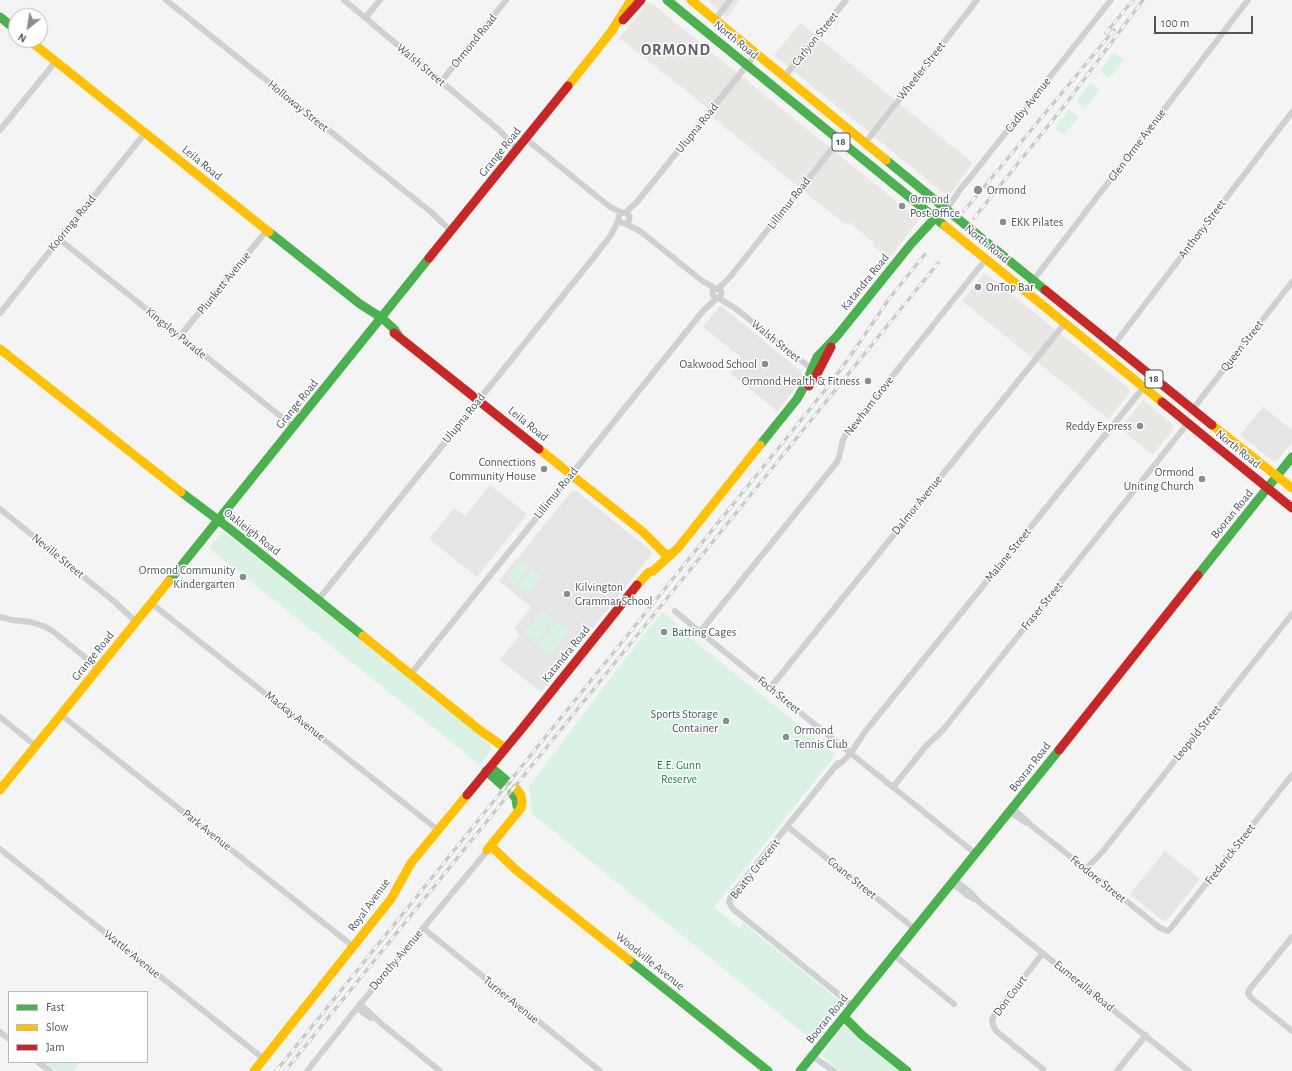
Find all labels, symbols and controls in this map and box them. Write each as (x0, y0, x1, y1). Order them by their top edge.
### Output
north arrow (8, 8, 48, 48)
scale bar (1156, 8, 1255, 34)
street label: Carlyon Street (789, 9, 841, 69)
street label: Ormond Road (448, 11, 500, 71)
text: 100 m (1161, 17, 1189, 29)
street label: North Road (711, 18, 761, 62)
text: N (16, 31, 28, 45)
street label: Wheeler Street (894, 39, 948, 103)
street label: Walsh Street (394, 40, 448, 90)
district label: ORMOND (641, 40, 711, 60)
street label: Cadby Avenue (1002, 75, 1054, 135)
street label: Holloway Street (265, 77, 331, 135)
street label: Ulupna Road (672, 100, 722, 156)
street label: Glen Orme Avenue (1105, 106, 1169, 184)
street label: Grange Road (476, 124, 524, 180)
road number: 18 (832, 133, 850, 151)
street label: Leila Road (179, 142, 225, 184)
street label: Lillimur Road (764, 174, 814, 232)
place label: Ormond (987, 183, 1026, 197)
marker: Ormond (972, 184, 984, 196)
street label: Kooringa Road (45, 192, 99, 254)
place label: Ormond Post Office (910, 192, 960, 220)
street label: Anthony Street (1175, 197, 1229, 261)
marker: Ormond Post Office (897, 201, 907, 211)
place label: EKK Pilates (1011, 215, 1063, 229)
marker: EKK Pilates (998, 217, 1008, 227)
street label: North Road (962, 222, 1012, 266)
street label: Plunkett Avenue (194, 249, 254, 317)
street label: Katandra Road (838, 251, 892, 313)
place label: OnTop Bar (986, 280, 1034, 294)
marker: OnTop Bar (973, 282, 983, 292)
street label: Kingsley Parade (143, 304, 209, 362)
street label: Walsh Street (748, 317, 804, 365)
street label: Queen Street (1217, 317, 1267, 375)
place label: Oakwood School (679, 357, 757, 371)
marker: Oakwood School (760, 359, 770, 369)
road number: 18 (1145, 370, 1163, 388)
street label: Newham Grove (841, 373, 897, 439)
place label: Ormond Health & Fitness (742, 374, 860, 388)
street label: Grange Road (273, 376, 321, 432)
marker: Ormond Health & Fitness (863, 376, 873, 386)
street label: Ulupna Road (439, 390, 489, 446)
street label: Leila Road (505, 403, 551, 445)
place label: Reddy Express (1065, 419, 1132, 433)
marker: Reddy Express (1135, 421, 1145, 431)
street label: North Road (1213, 427, 1263, 471)
place label: Connections Community House (449, 455, 536, 483)
street label: Lillimur Road (531, 464, 581, 522)
marker: Connections Community House (539, 464, 549, 474)
place label: Ormond Uniting Church (1124, 465, 1194, 493)
street label: Dalmor Avenue (889, 472, 945, 538)
marker: Ormond Uniting Church (1197, 474, 1207, 484)
street label: Booran Road (1208, 486, 1256, 542)
street label: Oakleigh Road (221, 505, 283, 559)
street label: Malane Street (982, 525, 1034, 585)
street label: Neville Street (29, 531, 87, 581)
place label: Ormond Community Kindergarten (139, 563, 235, 591)
marker: Ormond Community Kindergarten (238, 572, 248, 582)
street label: Fraser Street (1018, 579, 1066, 633)
place label: Kilvington Grammar School (575, 580, 653, 608)
marker: Kilvington Grammar School (562, 589, 572, 599)
street label: Katandra Road (539, 623, 593, 685)
place label: Batting Cages (672, 625, 736, 639)
marker: Batting Cages (659, 627, 669, 637)
street label: Grange Road (69, 628, 117, 684)
street label: Foch Street (754, 673, 804, 717)
street label: Mackay Avenue (262, 688, 328, 744)
street label: Leopold Street (1170, 702, 1224, 764)
place label: Sports Storage Container (651, 707, 718, 735)
marker: Sports Storage Container (721, 716, 731, 726)
place label: Ormond Tennis Club (794, 723, 848, 751)
marker: Ormond Tennis Club (781, 732, 791, 742)
street label: Booran Road (1006, 739, 1054, 795)
park label: E.E. Gunn Reserve (657, 758, 701, 786)
street label: Park Avenue (180, 807, 234, 853)
street label: Frederick Street (1202, 821, 1258, 887)
street label: Beatty Crescent (727, 836, 783, 902)
street label: Feodore Street (1067, 852, 1129, 906)
street label: Coane Street (824, 854, 880, 902)
street label: Royal Avenue (345, 876, 393, 934)
street label: Wattle Avenue (101, 927, 163, 981)
street label: Dorothy Avenue (366, 927, 426, 993)
street label: Woodville Avenue (613, 929, 687, 993)
street label: Eumeralla Road (1051, 957, 1117, 1015)
street label: Turner Avenue (480, 973, 542, 1027)
street label: Don Court (990, 973, 1030, 1019)
legend (8, 991, 148, 1063)
street label: Booran Road (803, 991, 851, 1047)
text: Fast (46, 1001, 65, 1013)
text: Slow (46, 1021, 68, 1033)
text: Jam (46, 1041, 65, 1053)

